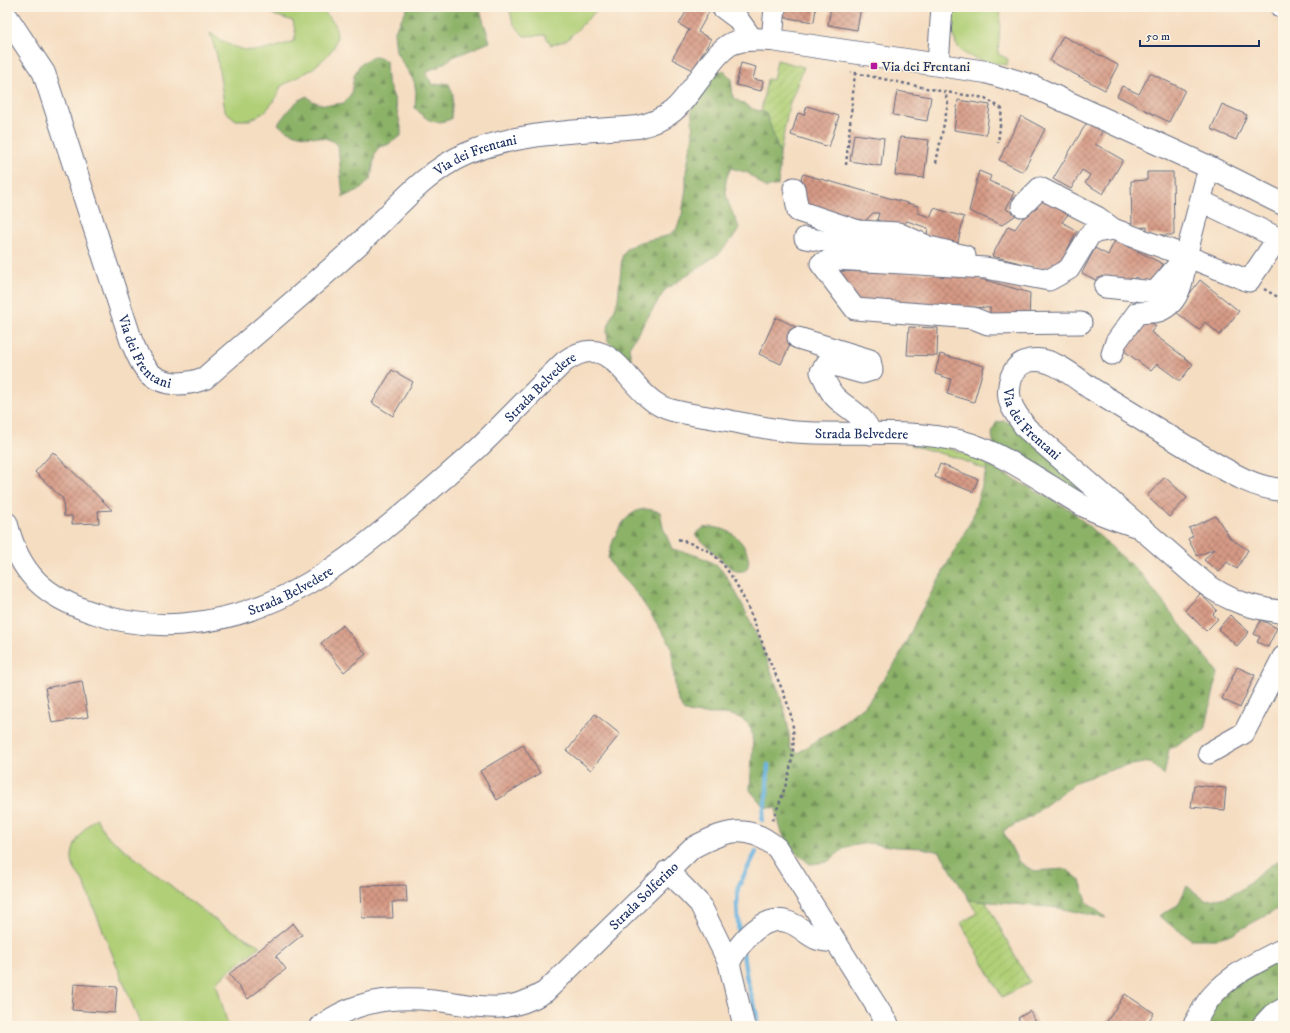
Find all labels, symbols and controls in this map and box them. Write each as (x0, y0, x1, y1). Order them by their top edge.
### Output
scale bar (1140, 22, 1259, 48)
text: 50 m (1146, 29, 1170, 44)
place label: Via dei Frentani (881, 58, 971, 76)
marker: Via dei Frentani (869, 61, 879, 71)
street label: Via dei Frentani (430, 131, 519, 181)
street label: Via dei Frentani (113, 312, 173, 393)
street label: Strada Belvedere (501, 348, 580, 427)
street label: Via dei Frentani (999, 387, 1065, 465)
street label: Strada Belvedere (815, 425, 909, 444)
street label: Strada Belvedere (246, 562, 337, 620)
street label: Strada Solferino (606, 858, 683, 934)

